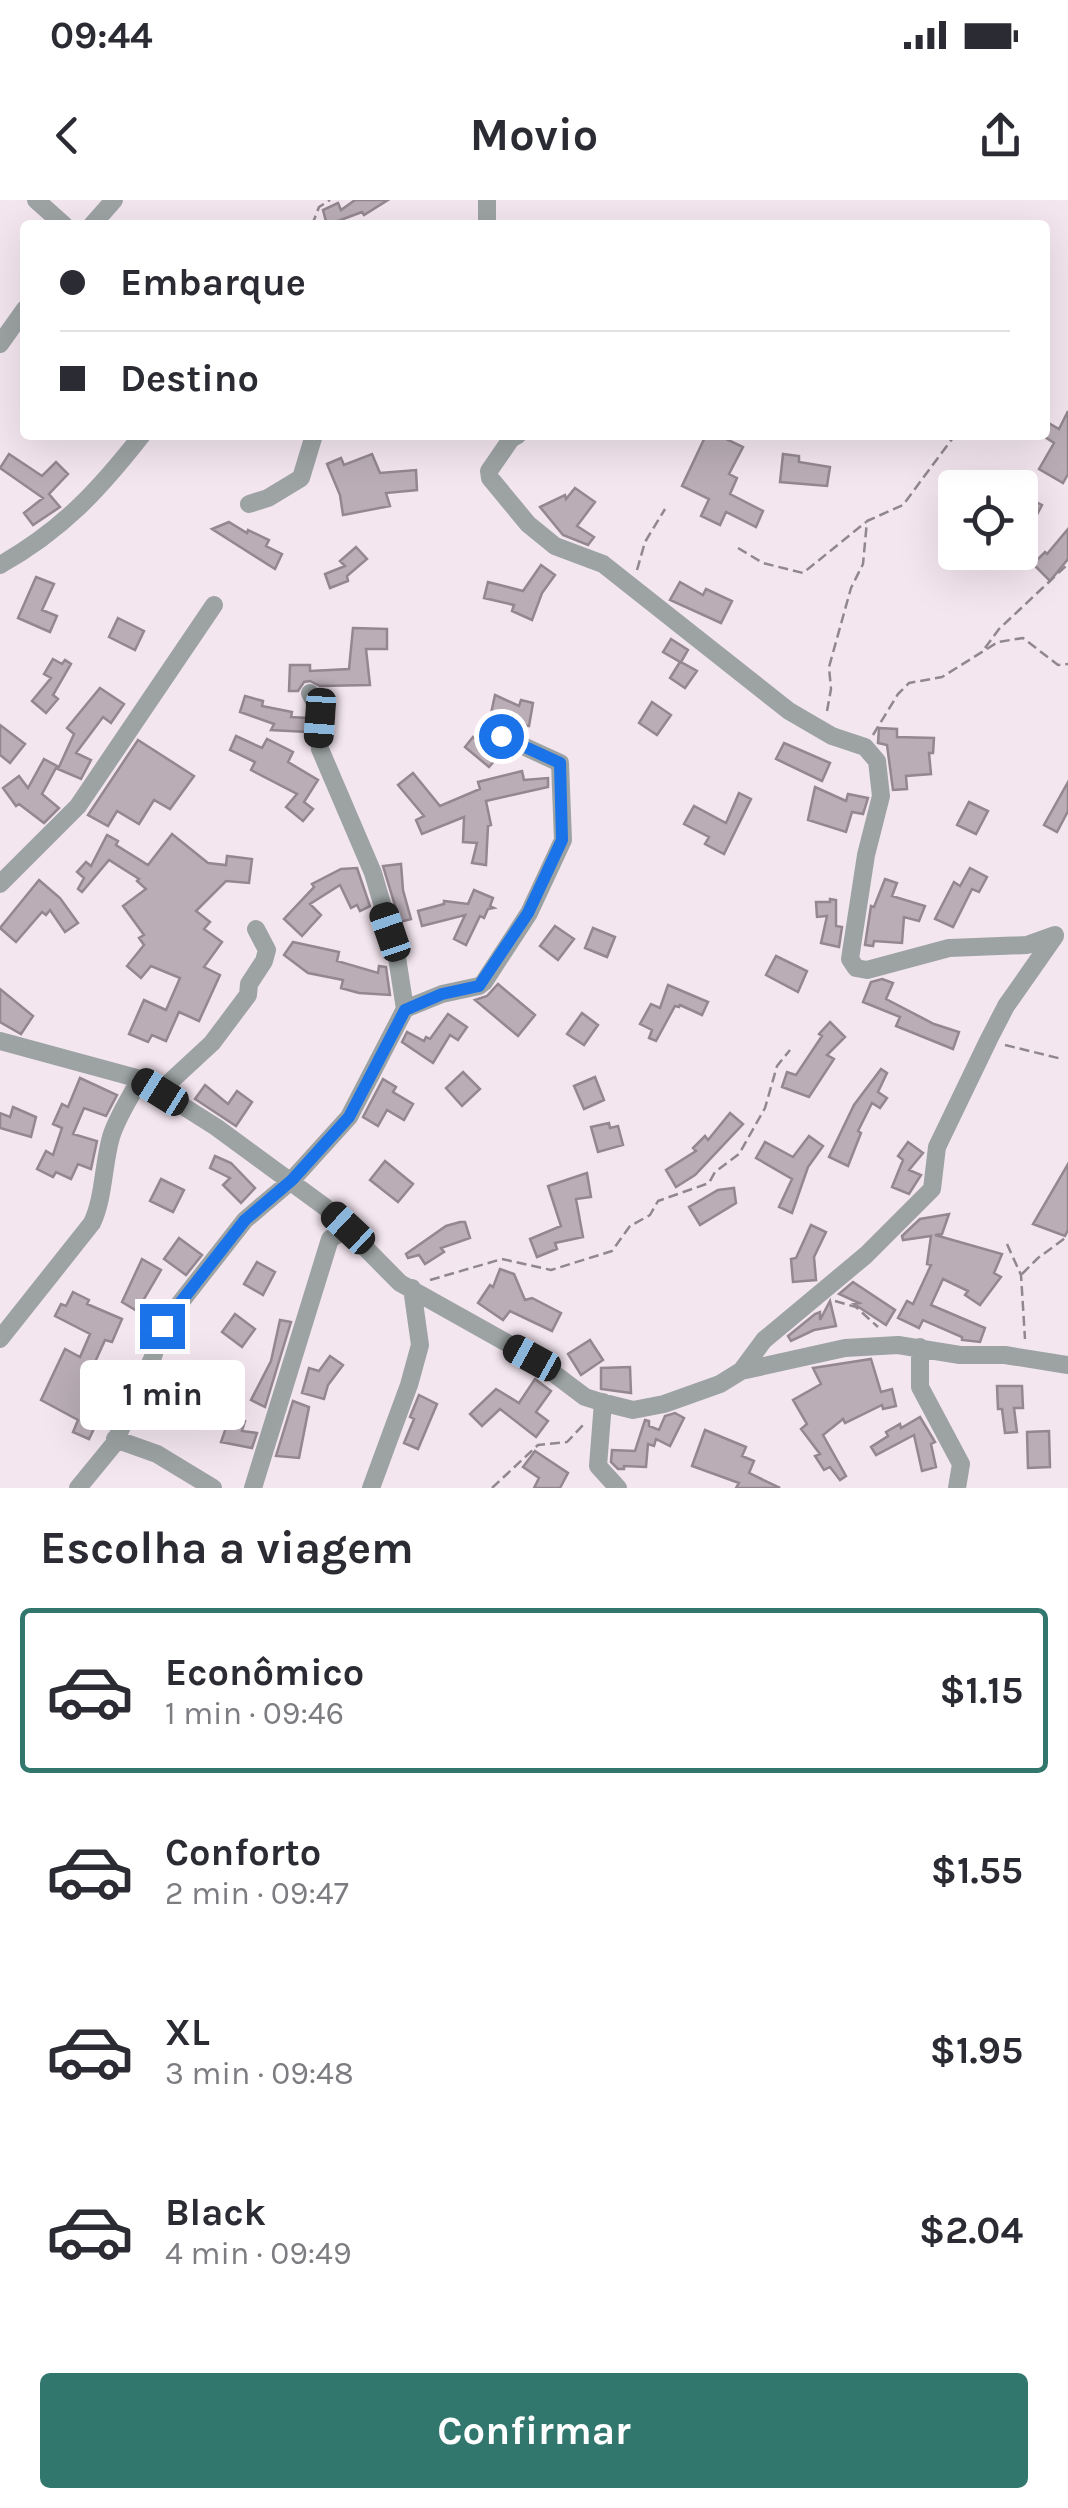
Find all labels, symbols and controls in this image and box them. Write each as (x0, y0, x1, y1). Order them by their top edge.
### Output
text: 09:44 (50, 13, 153, 58)
icon: back (40, 108, 95, 163)
icon: share (973, 108, 1028, 163)
text: Movio (470, 109, 598, 161)
text: Embarque (120, 260, 306, 305)
text: Destino (120, 356, 259, 401)
map controls (938, 470, 1038, 570)
button: locate (938, 470, 1038, 570)
car (303, 687, 337, 749)
route start (479, 714, 524, 759)
car (366, 899, 414, 965)
car (127, 1063, 193, 1121)
car (316, 1197, 380, 1259)
route end (140, 1304, 185, 1349)
car (498, 1330, 566, 1386)
callout: 1 min (80, 1361, 244, 1431)
text: 1 min (122, 1376, 203, 1413)
text: Escolha a viagem (40, 1522, 414, 1574)
icon: car (45, 1646, 135, 1736)
text: Econômico (165, 1650, 364, 1695)
text: $1.15 (939, 1668, 1023, 1713)
text: 1 min · 09:46 (165, 1695, 344, 1732)
icon: car (45, 1826, 135, 1916)
text: Conforto (165, 1830, 321, 1875)
text: $1.55 (931, 1848, 1023, 1893)
text: 2 min · 09:47 (165, 1875, 349, 1912)
icon: car (45, 2006, 135, 2096)
text: XL (165, 2010, 210, 2055)
text: $1.95 (930, 2028, 1023, 2073)
text: 3 min · 09:48 (165, 2055, 354, 2092)
icon: car (45, 2186, 135, 2276)
text: Black (165, 2190, 266, 2235)
text: $2.04 (919, 2208, 1023, 2253)
text: 4 min · 09:49 (165, 2235, 352, 2272)
button: Confirmar (40, 2373, 1028, 2488)

